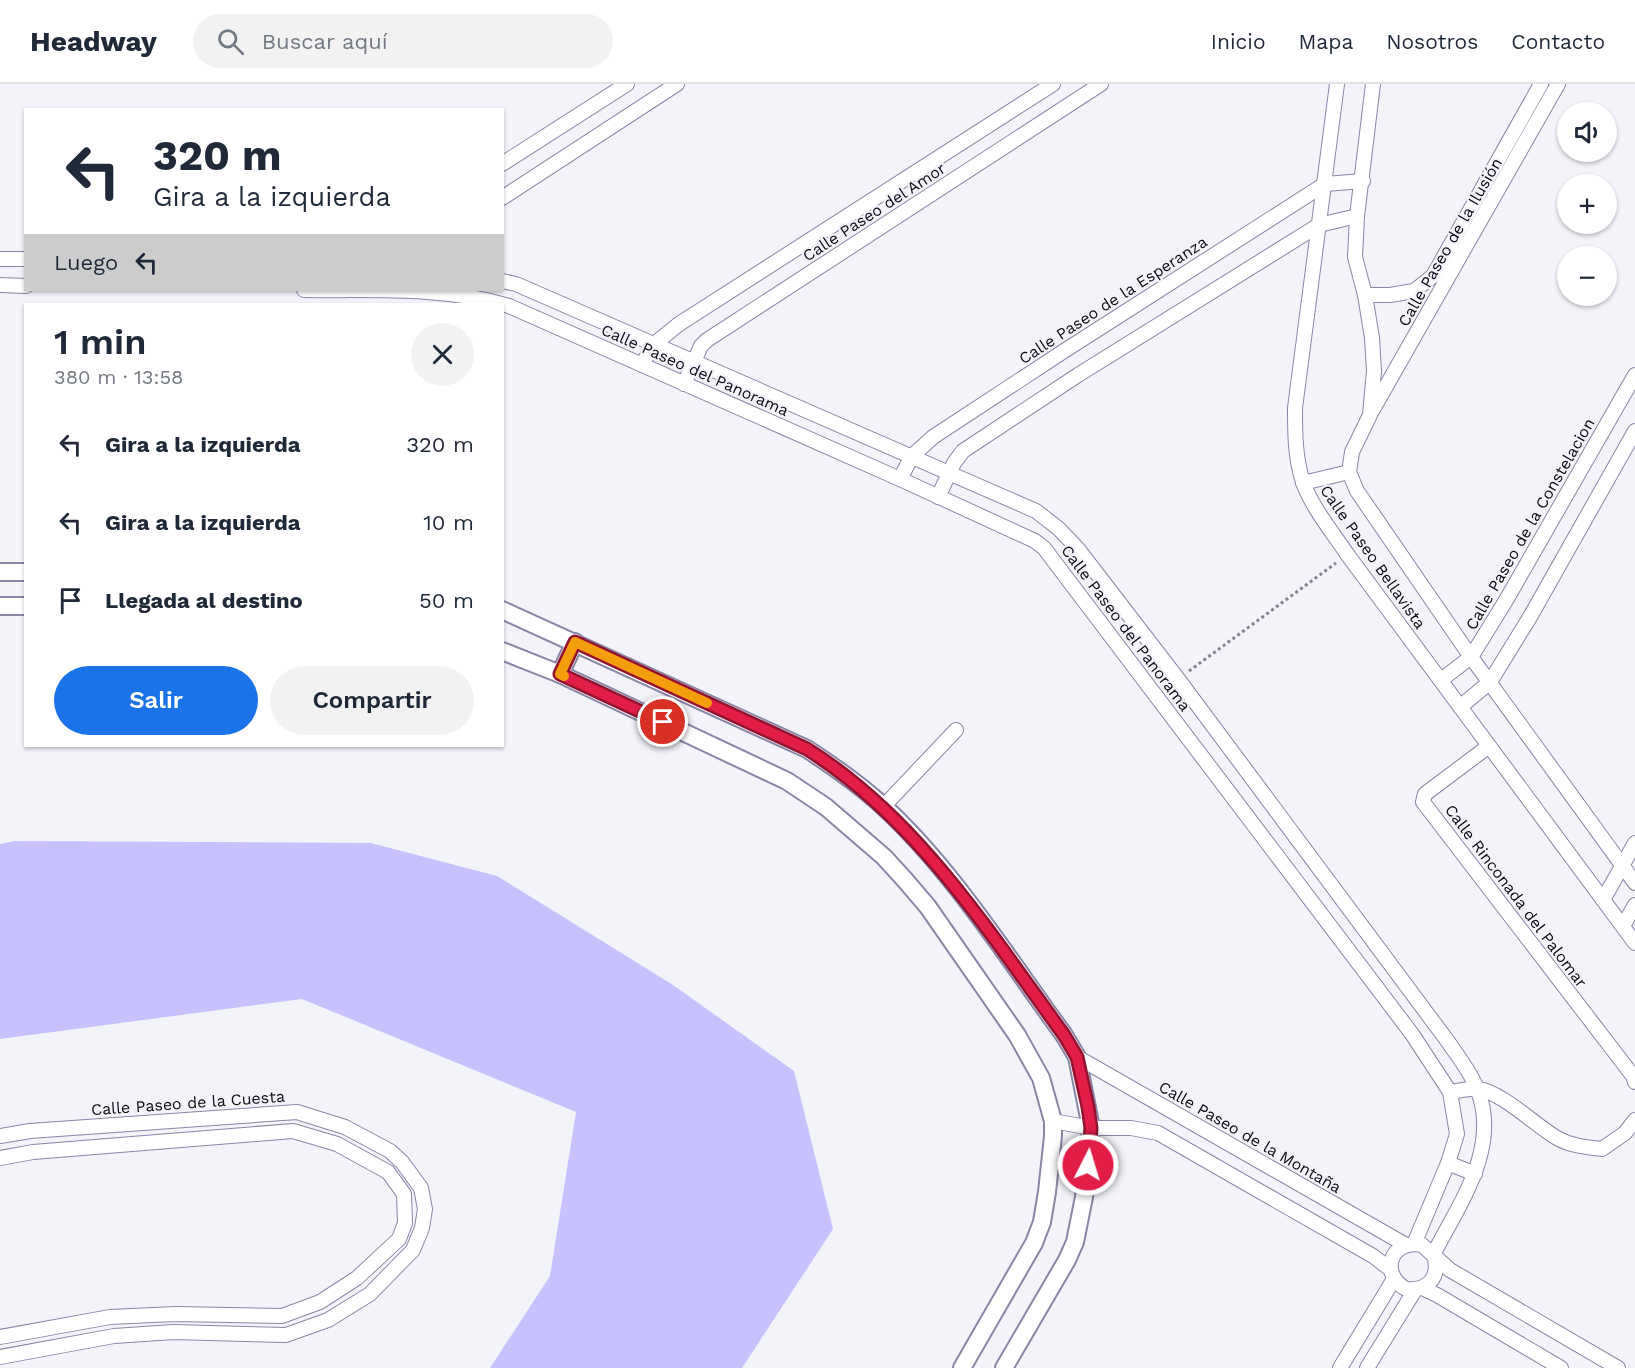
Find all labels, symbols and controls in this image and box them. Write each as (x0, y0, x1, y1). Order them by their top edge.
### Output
search box (193, 14, 613, 68)
text: Headway (30, 25, 157, 58)
icon: search (214, 25, 247, 58)
text: Buscar aquí (262, 29, 388, 54)
text: Inicio (1211, 29, 1266, 54)
text: Mapa (1299, 29, 1353, 54)
text: Nosotros (1386, 29, 1478, 54)
text: Contacto (1511, 29, 1605, 54)
map controls (1557, 102, 1617, 306)
button: sound (1557, 102, 1617, 162)
text: 320 m (153, 131, 282, 180)
icon: left (54, 132, 132, 210)
street label: Calle Paseo de la Ilusión (1394, 154, 1506, 330)
street label: Calle Paseo del Amor (799, 158, 949, 265)
button: + (1557, 174, 1617, 234)
text: Gira a la izquierda (153, 181, 391, 213)
street label: Calle Paseo de la Esperanza (1015, 232, 1211, 368)
icon: left (130, 246, 163, 279)
button: − (1557, 246, 1617, 306)
text: Luego (54, 250, 118, 275)
street label: Calle Paseo del Panorama (598, 320, 792, 420)
text: 1 min (54, 321, 146, 363)
button: close (411, 323, 474, 386)
text: 380 m · 13:58 (54, 365, 183, 389)
street label: Calle Paseo de la Constelacion (1461, 415, 1599, 633)
icon: left (54, 428, 87, 461)
text: Gira a la izquierda (105, 432, 301, 457)
text: 320 m (406, 432, 474, 457)
street label: Calle Paseo Bellavista (1316, 481, 1430, 633)
icon: left (54, 506, 87, 539)
text: Gira a la izquierda (105, 510, 301, 535)
text: 10 m (423, 510, 474, 535)
street label: Calle Paseo del Panorama (1057, 541, 1195, 715)
icon: arrive (54, 584, 87, 617)
text: Llegada al destino (105, 588, 303, 613)
text: 50 m (419, 588, 474, 613)
button: Salir (54, 666, 258, 735)
button: Compartir (270, 666, 474, 735)
pin (637, 696, 688, 747)
icon: arrive (646, 705, 679, 738)
street label: Calle Rinconada del Palomar (1441, 801, 1591, 992)
street label: Calle Paseo de la Montaña (1155, 1077, 1345, 1197)
street label: Calle Paseo de la Cuesta (91, 1087, 285, 1119)
position arrow (1056, 1133, 1120, 1197)

